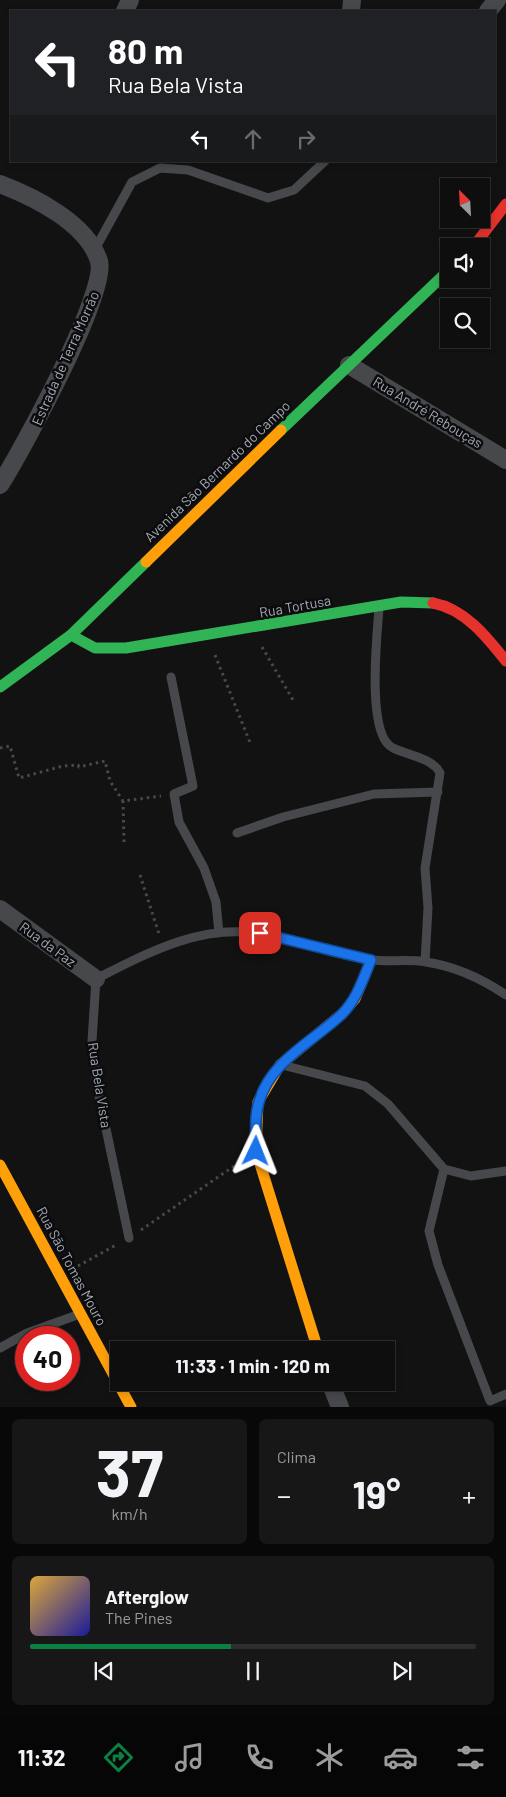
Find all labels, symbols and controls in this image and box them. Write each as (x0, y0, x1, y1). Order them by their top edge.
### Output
text: 80 m (108, 29, 183, 71)
icon: left (25, 30, 90, 95)
text: Rua Bela Vista (108, 71, 244, 97)
icon: left (186, 125, 214, 153)
icon: ahead (239, 125, 267, 153)
icon: right (292, 125, 320, 153)
north arrow (440, 178, 490, 228)
map controls (440, 178, 490, 348)
button: sound (440, 238, 490, 288)
street label: Estrada de Terra Morrão (28, 288, 102, 428)
button: search (440, 298, 490, 348)
street label: Rua André Rebouças (370, 373, 486, 452)
street label: Avenida São Bernardo do Campo (141, 397, 293, 545)
street label: Rua Tortusa (258, 591, 332, 621)
pin (239, 912, 281, 954)
street label: Rua da Paz (17, 918, 79, 970)
icon: arrive (246, 919, 274, 947)
street label: Rua Bela Vista (85, 1041, 115, 1129)
position arrow (229, 1124, 281, 1176)
street label: Rua São Tomas Mouro (33, 1204, 111, 1328)
speed limit sign: 40 (15, 1326, 80, 1391)
text: 11:33 · 1 min · 120 m (175, 1354, 330, 1377)
text: 37 (96, 1432, 163, 1510)
text: Clima (277, 1447, 316, 1466)
text: 19° (353, 1471, 400, 1517)
text: − (277, 1478, 291, 1512)
text: + (462, 1478, 476, 1512)
text: km/h (111, 1504, 148, 1523)
text: Afterglow (105, 1585, 189, 1608)
text: The Pines (105, 1608, 173, 1627)
icon: previous (90, 1657, 118, 1685)
icon: pause (239, 1657, 267, 1685)
icon: next (388, 1657, 416, 1685)
icon: directions (101, 1740, 136, 1775)
icon: music (172, 1740, 207, 1775)
icon: phone (242, 1740, 277, 1775)
icon: climate (312, 1740, 347, 1775)
icon: car (383, 1740, 418, 1775)
icon: filters (453, 1740, 488, 1775)
text: 11:32 (18, 1744, 66, 1770)

